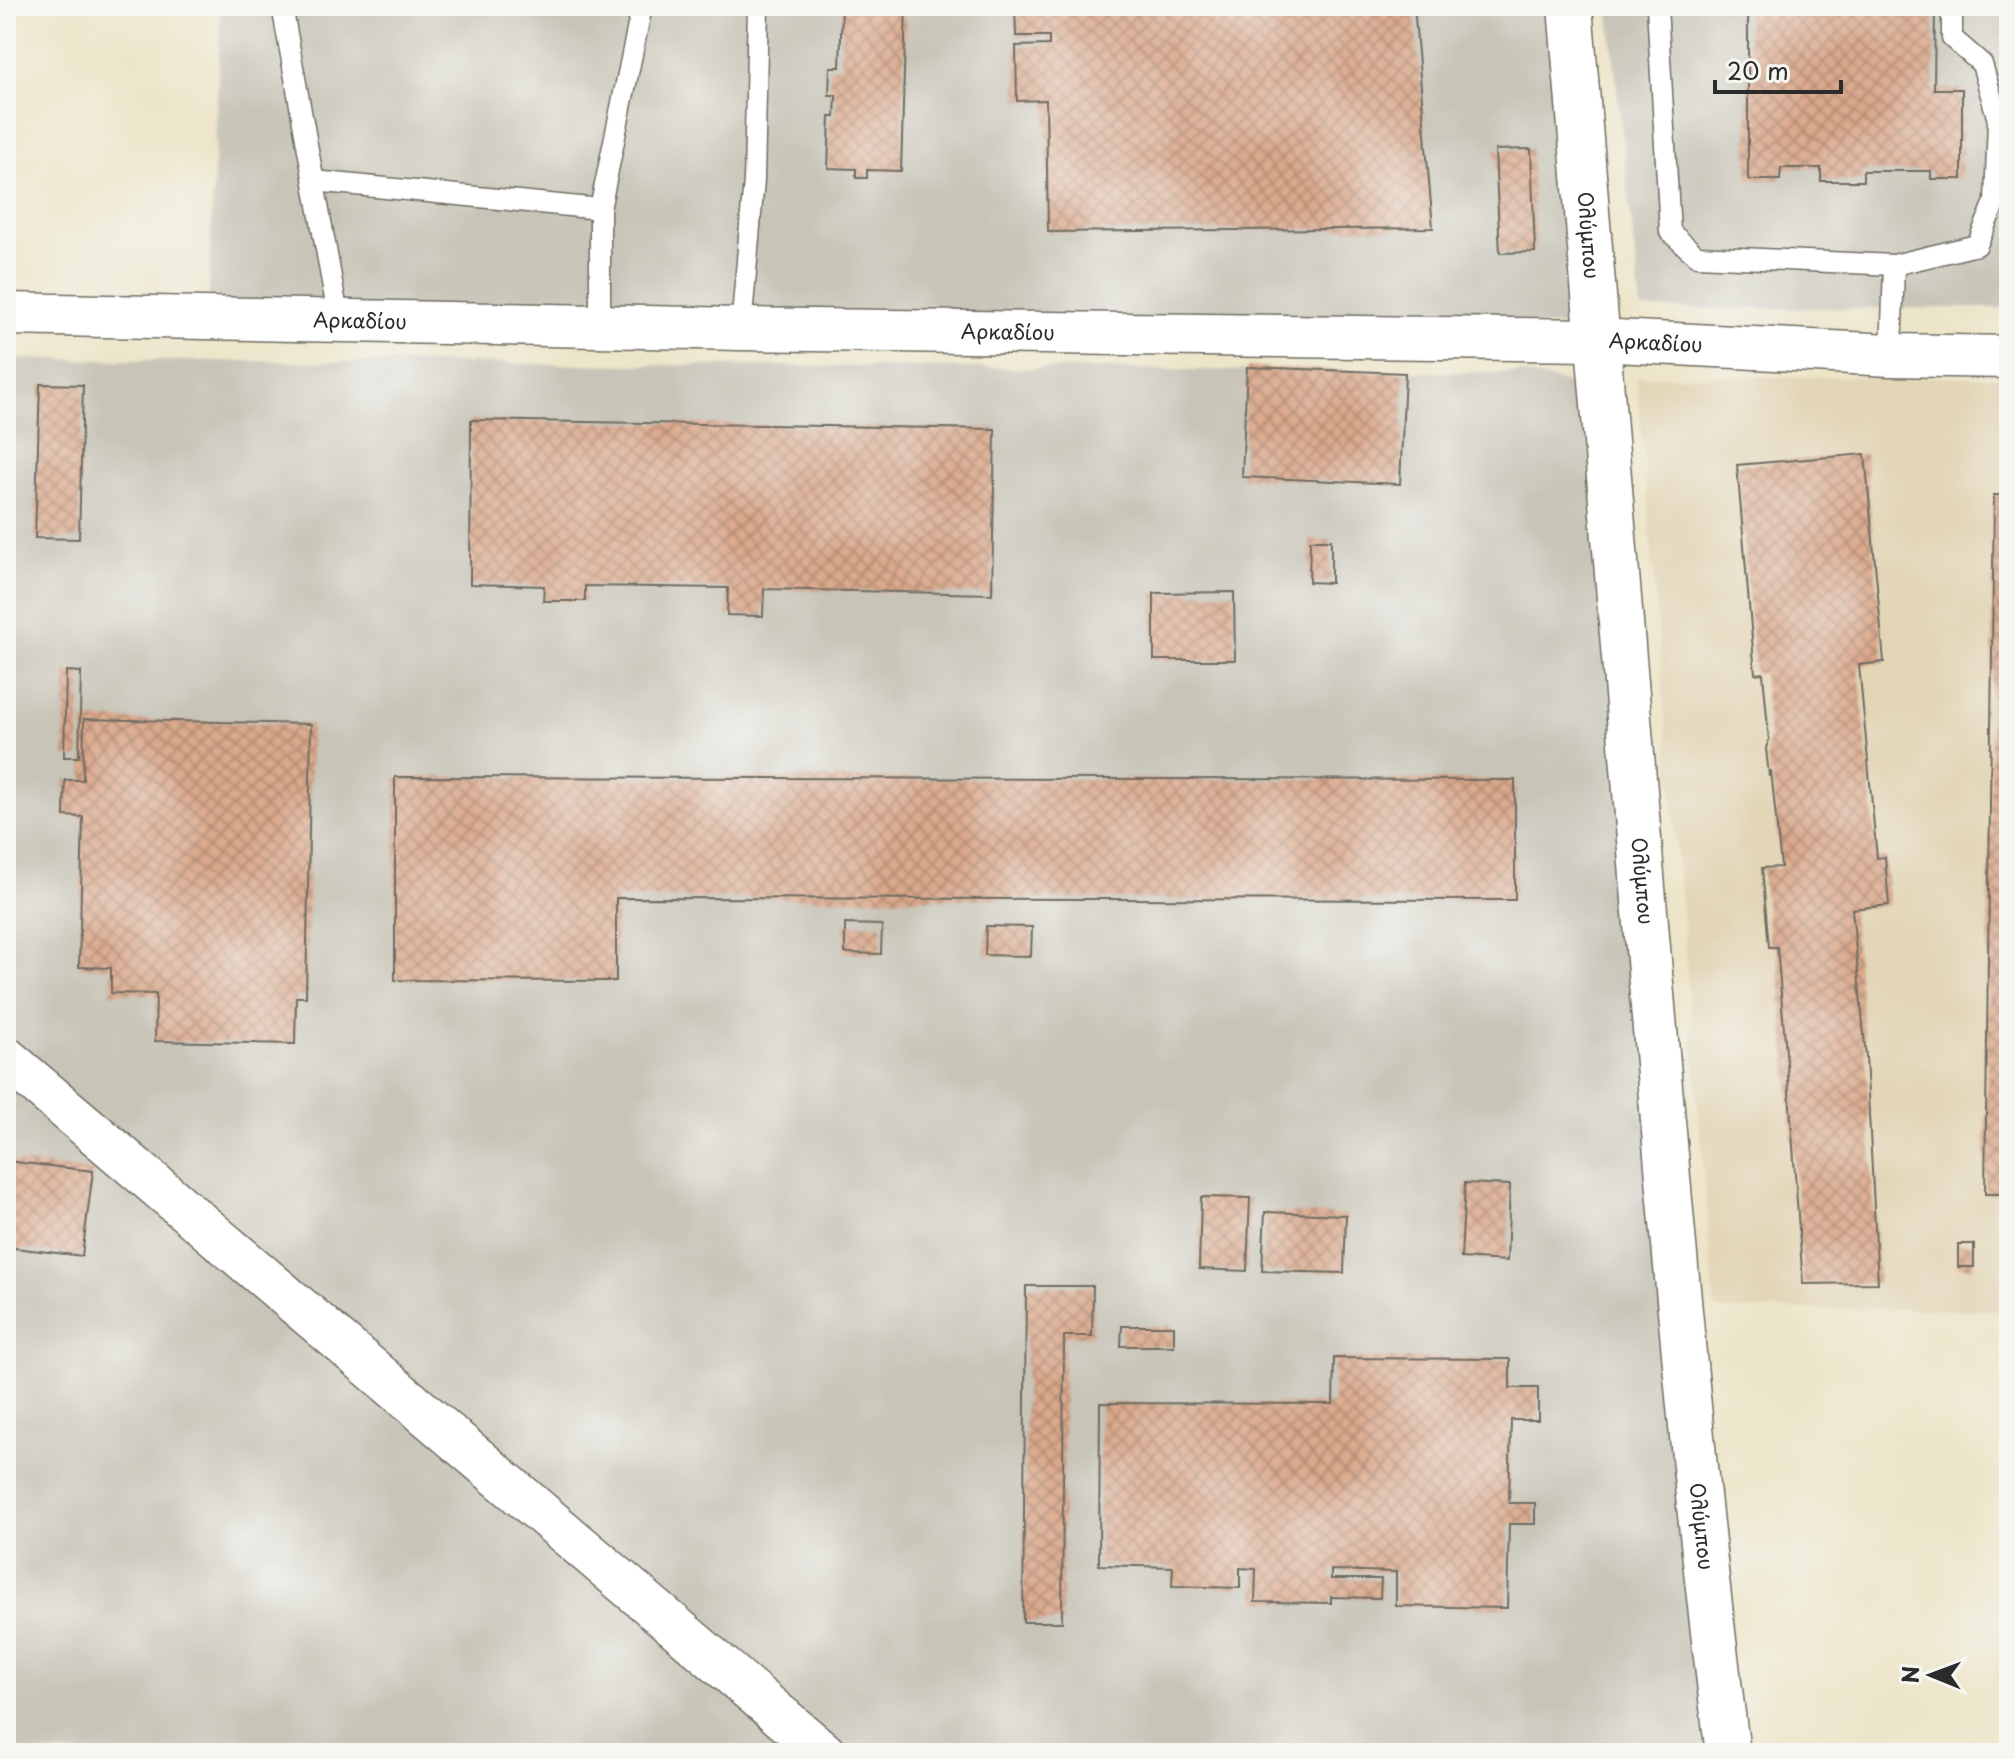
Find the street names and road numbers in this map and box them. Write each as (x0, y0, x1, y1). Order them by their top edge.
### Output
street label: Ολύμπου (1571, 190, 1608, 280)
street label: Αρκαδίου (313, 304, 407, 336)
street label: Αρκαδίου (961, 316, 1055, 347)
street label: Αρκαδίου (1608, 325, 1703, 359)
street label: Ολύμπου (1624, 836, 1662, 926)
street label: Ολύμπου (1683, 1481, 1722, 1571)

